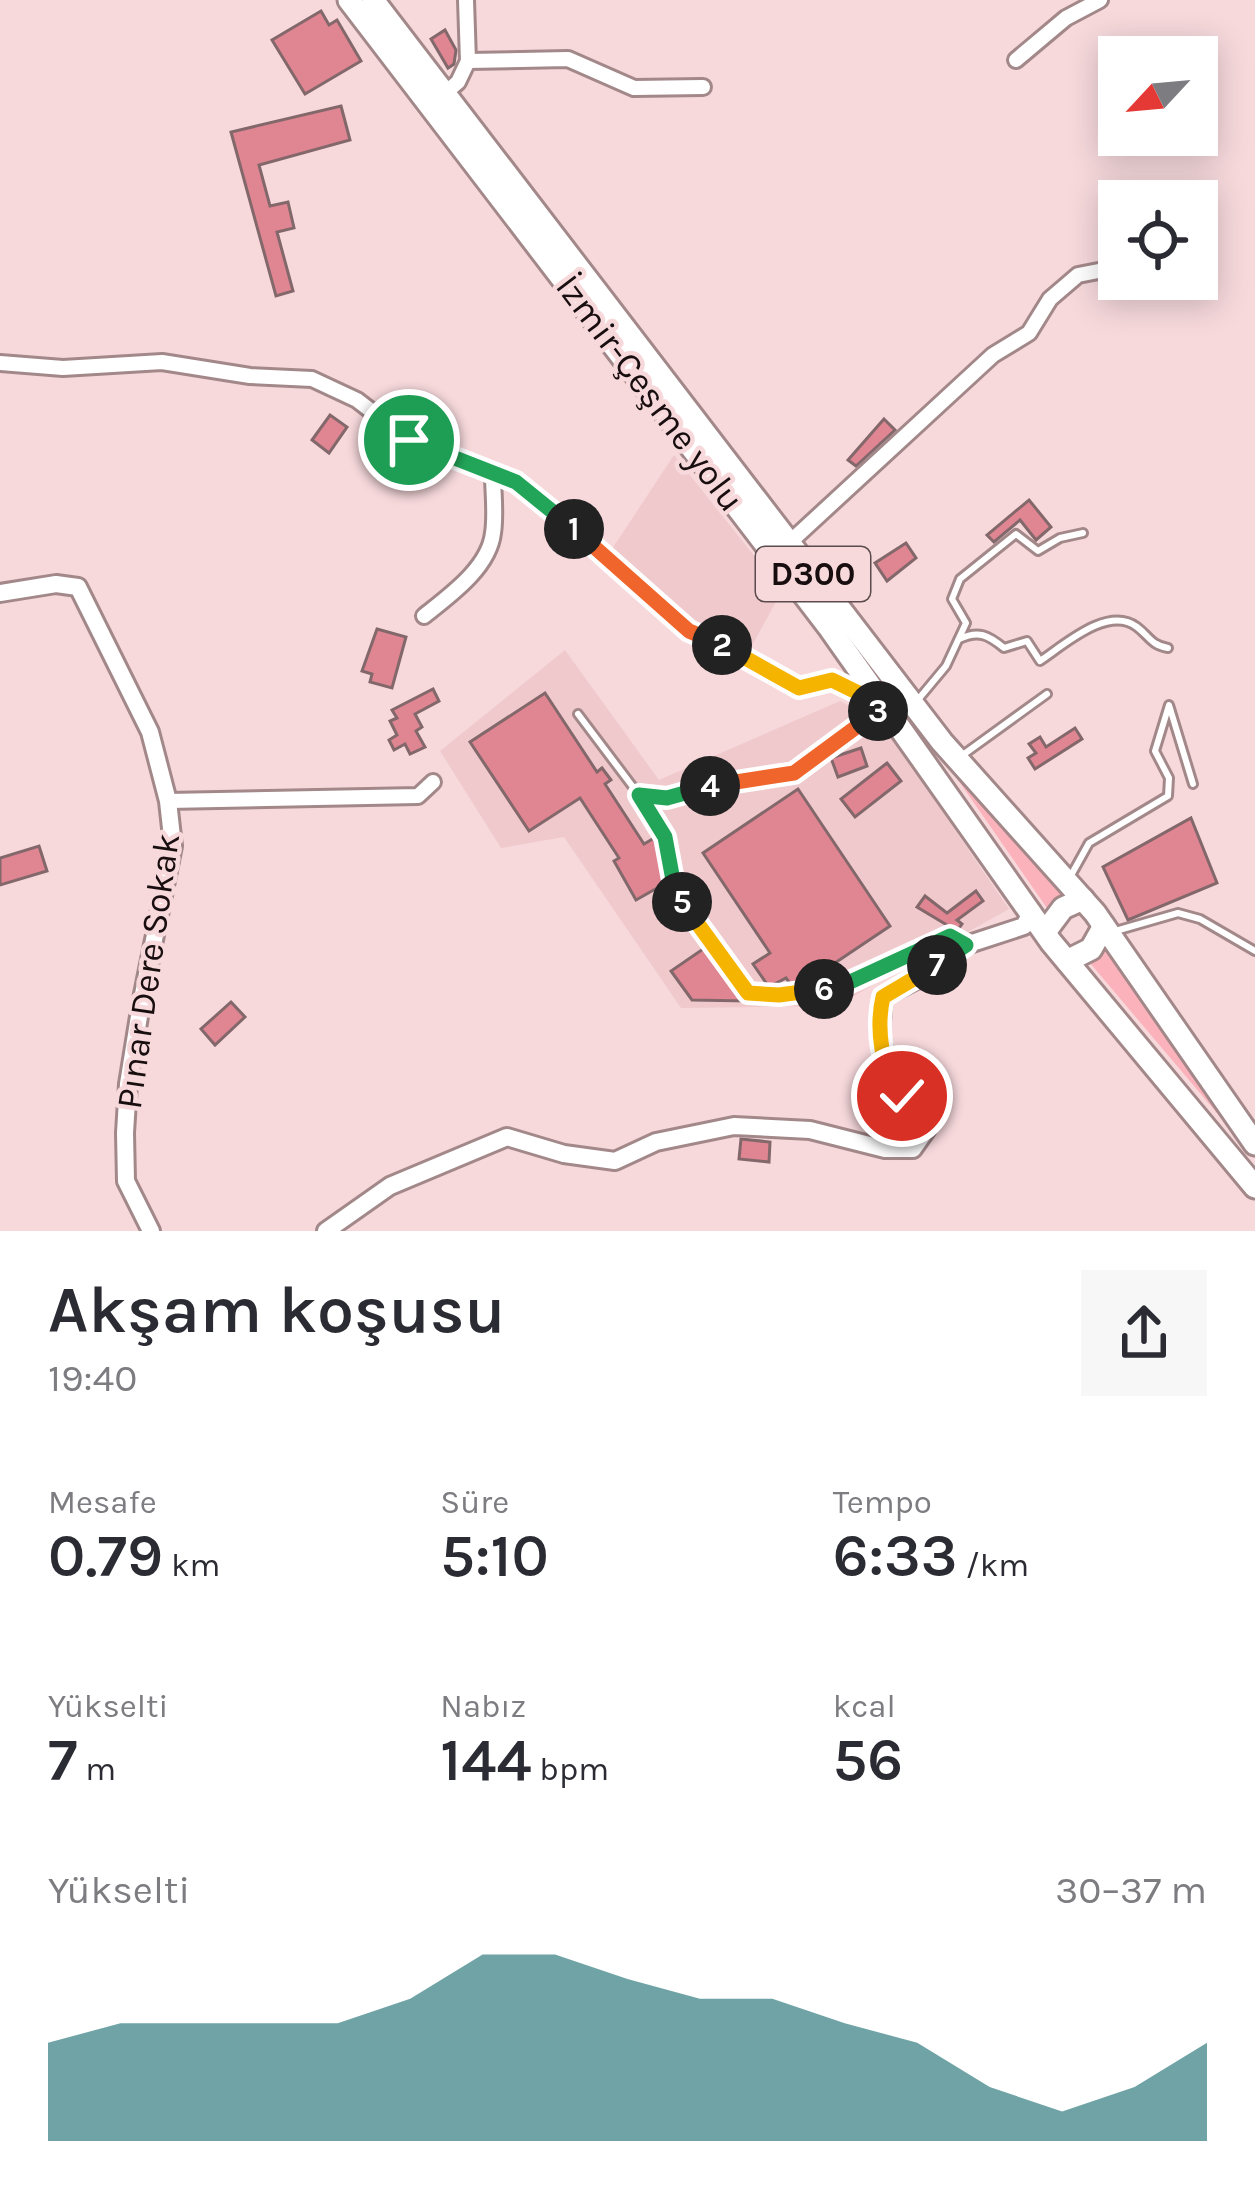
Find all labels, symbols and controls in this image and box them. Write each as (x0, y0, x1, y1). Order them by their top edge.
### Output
north arrow (1098, 36, 1218, 156)
map controls (1098, 36, 1218, 300)
button: locate (1098, 180, 1218, 300)
street label: İzmir-Çeşme yolu (547, 266, 753, 520)
pin (358, 389, 460, 491)
icon: arrive (376, 407, 442, 473)
pin: 1 (544, 499, 604, 559)
text: 1 (568, 510, 580, 548)
road number: D300 (756, 547, 870, 601)
pin: 2 (692, 615, 752, 675)
text: 2 (712, 626, 732, 664)
pin: 3 (848, 681, 908, 741)
text: 3 (868, 692, 888, 730)
pin: 4 (680, 756, 740, 816)
text: 4 (700, 767, 720, 805)
street label: Pınar Dere Sokak (108, 830, 188, 1112)
pin: 5 (652, 872, 712, 932)
text: 5 (672, 883, 692, 921)
pin: 7 (907, 935, 967, 995)
text: 7 (929, 946, 945, 984)
pin: 6 (794, 959, 854, 1019)
text: 6 (814, 970, 834, 1008)
pin (851, 1045, 953, 1147)
icon: check (869, 1063, 935, 1129)
button: share (1081, 1270, 1207, 1396)
text: Akşam koşusu (48, 1271, 506, 1349)
text: 19:40 (48, 1355, 137, 1401)
text: Mesafe (48, 1483, 157, 1521)
text: Süre (440, 1483, 509, 1521)
text: Tempo (833, 1483, 932, 1521)
text: 0.79 (48, 1521, 163, 1591)
text: 5:10 (440, 1521, 549, 1591)
text: 6:33 (833, 1521, 958, 1591)
text: km (163, 1546, 220, 1584)
text: /km (958, 1546, 1029, 1584)
text: Yükselti (48, 1687, 168, 1725)
text: Nabız (440, 1687, 526, 1725)
text: kcal (833, 1687, 896, 1725)
text: 7 (48, 1725, 77, 1795)
text: 144 (440, 1725, 532, 1795)
text: 56 (833, 1725, 903, 1795)
text: m (77, 1750, 116, 1788)
text: bpm (532, 1750, 609, 1788)
text: Yükselti (48, 1867, 190, 1913)
text: 30–37 m (1055, 1867, 1207, 1913)

